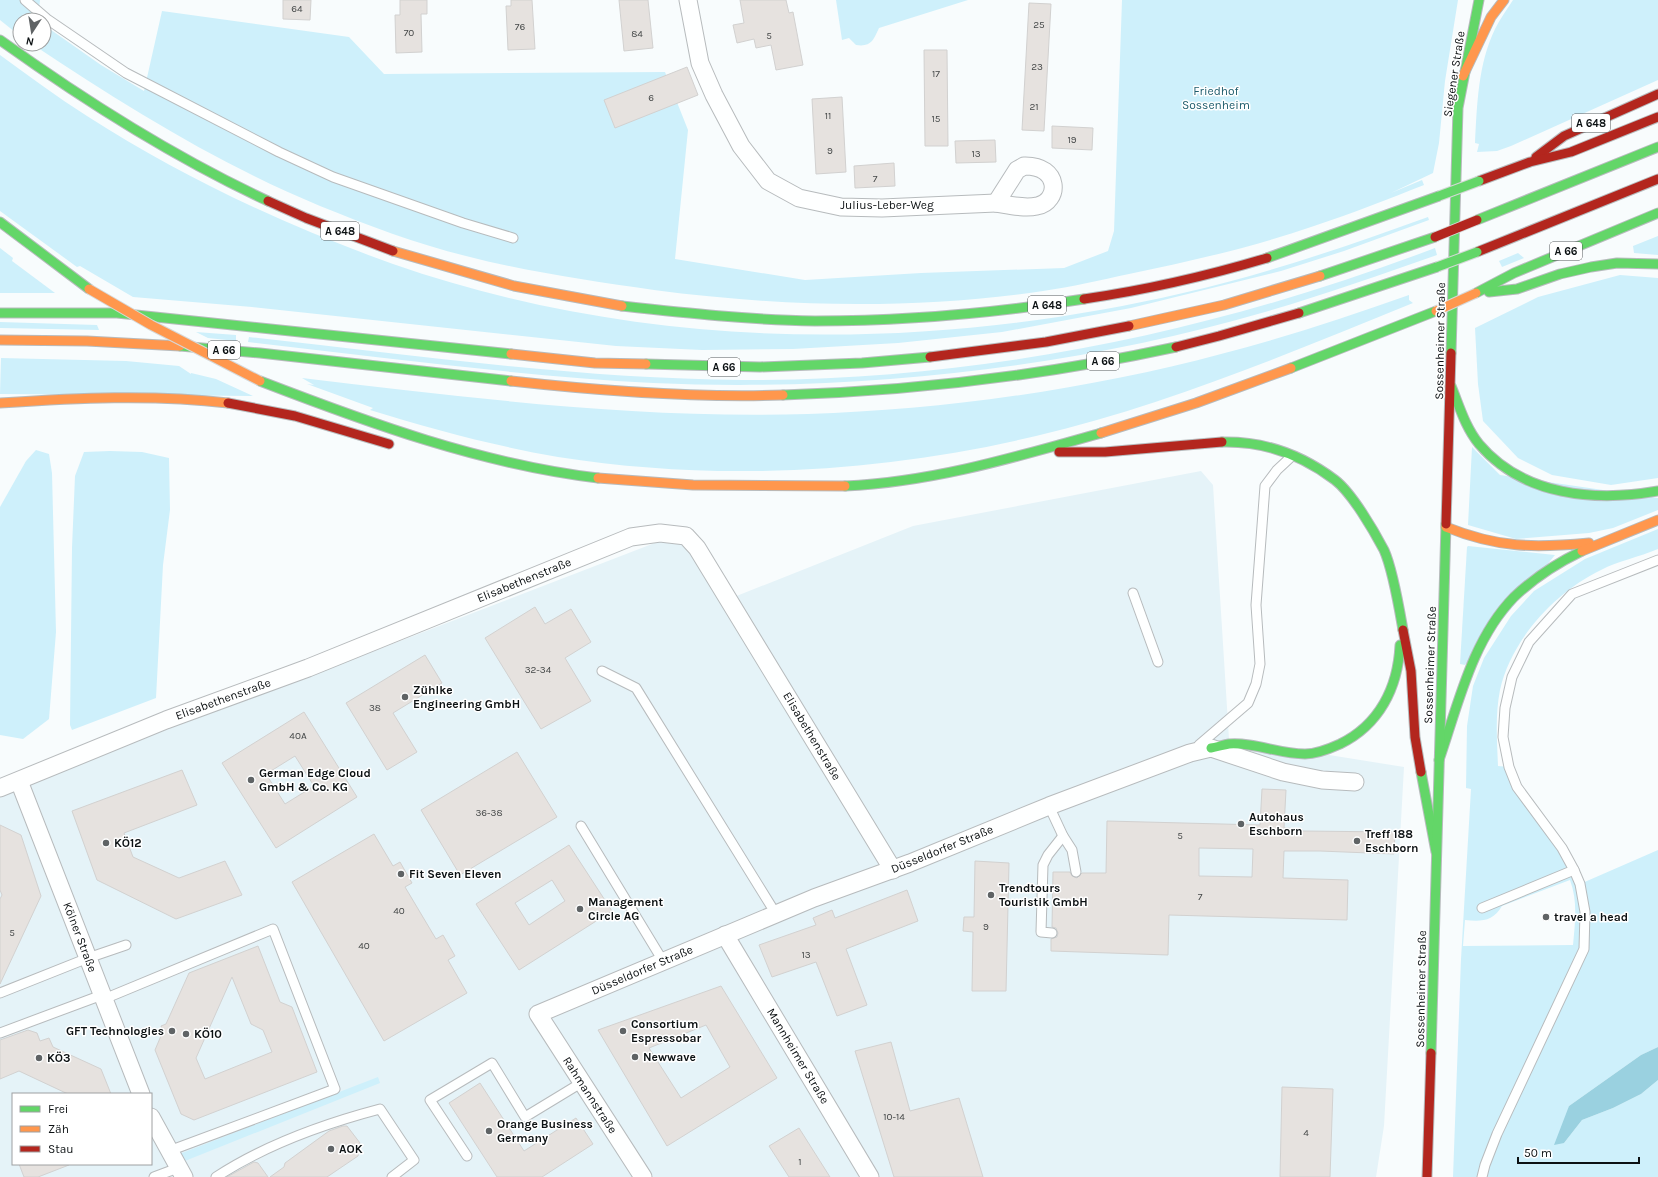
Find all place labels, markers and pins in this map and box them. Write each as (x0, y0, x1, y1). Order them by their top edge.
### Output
place label: Zühlke Engineering GmbH (413, 683, 520, 711)
marker: Zühlke Engineering GmbH (400, 692, 410, 702)
place label: German Edge Cloud GmbH & Co. KG (259, 766, 371, 794)
marker: German Edge Cloud GmbH & Co. KG (246, 775, 256, 785)
place label: Autohaus Eschborn (1249, 810, 1304, 838)
marker: Autohaus Eschborn (1236, 819, 1246, 829)
place label: Treff 188 Eschborn (1365, 827, 1419, 855)
place label: KÖ12 (114, 836, 142, 850)
marker: Treff 188 Eschborn (1352, 836, 1362, 846)
marker: KÖ12 (101, 838, 111, 848)
place label: Fit Seven Eleven (409, 867, 502, 881)
marker: Fit Seven Eleven (396, 869, 406, 879)
place label: Trendtours Touristik GmbH (999, 881, 1088, 909)
marker: Trendtours Touristik GmbH (986, 890, 996, 900)
place label: Management Circle AG (588, 895, 664, 923)
marker: Management Circle AG (575, 904, 585, 914)
place label: travel a head (1554, 910, 1628, 924)
marker: travel a head (1541, 912, 1551, 922)
place label: Consortium Espressobar (631, 1017, 702, 1045)
place label: GFT Technologies (66, 1024, 164, 1038)
marker: GFT Technologies (167, 1026, 177, 1036)
marker: Consortium Espressobar (618, 1026, 628, 1036)
place label: KÖ10 (194, 1027, 222, 1041)
marker: KÖ10 (181, 1029, 191, 1039)
place label: Newwave (643, 1050, 696, 1064)
place label: KÖ3 (47, 1051, 71, 1065)
marker: Newwave (630, 1052, 640, 1062)
marker: KÖ3 (34, 1053, 44, 1063)
place label: Orange Business Germany (497, 1117, 593, 1145)
marker: Orange Business Germany (484, 1126, 494, 1136)
place label: AOK (339, 1142, 363, 1156)
marker: AOK (326, 1144, 336, 1154)

